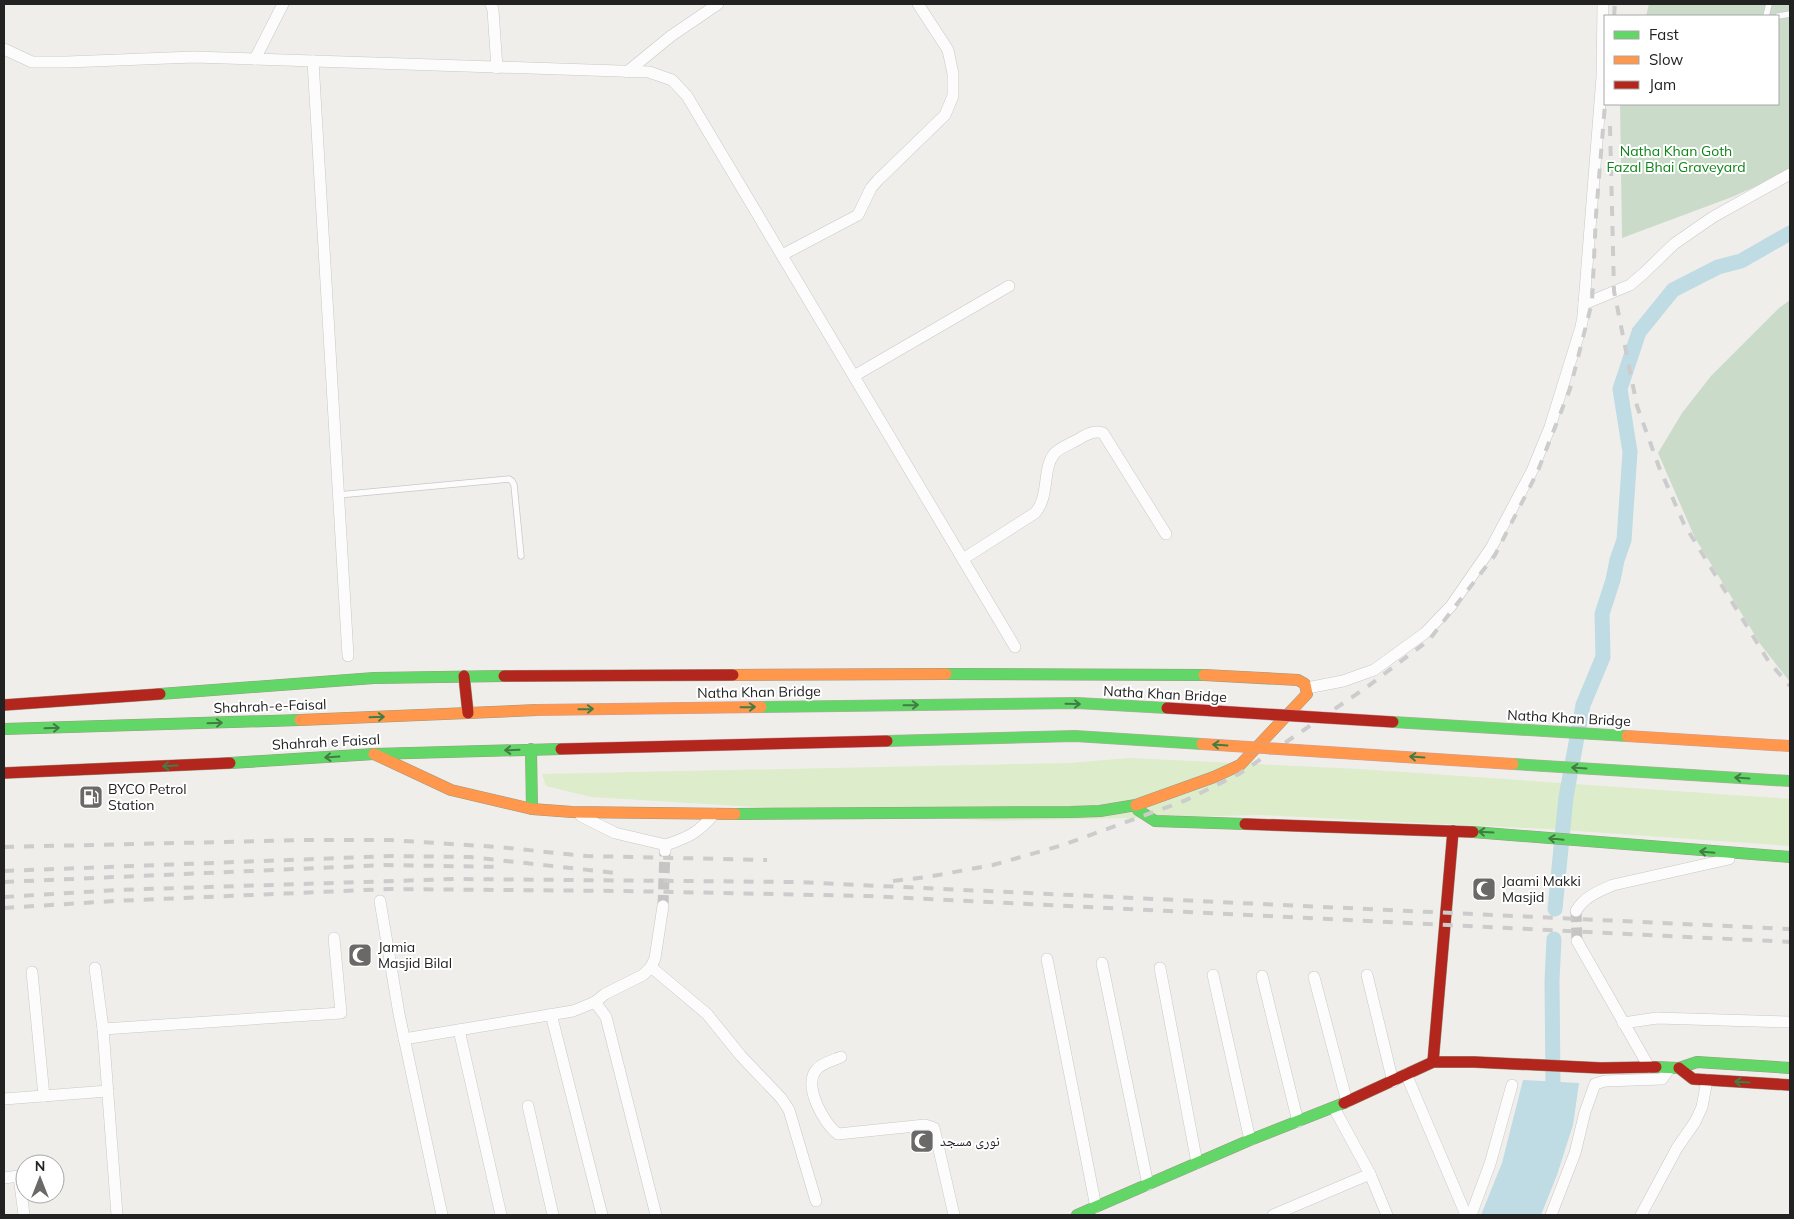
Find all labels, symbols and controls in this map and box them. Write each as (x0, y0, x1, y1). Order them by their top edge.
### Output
legend (1604, 15, 1779, 105)
text: Fast (1649, 25, 1679, 44)
text: Slow (1649, 50, 1683, 69)
text: Jam (1649, 75, 1676, 94)
park label: Natha Khan Goth Fazal Bhai Graveyard (1606, 142, 1746, 176)
street label: Natha Khan Bridge (697, 682, 821, 702)
street label: Natha Khan Bridge (1103, 682, 1227, 706)
street label: Shahrah-e-Faisal (213, 695, 327, 717)
one-way arrow (1065, 699, 1081, 709)
one-way arrow (903, 701, 919, 710)
one-way arrow (740, 702, 756, 712)
one-way arrow (578, 704, 594, 714)
street label: Natha Khan Bridge (1507, 706, 1631, 730)
one-way arrow (369, 712, 385, 721)
one-way arrow (207, 719, 223, 728)
one-way arrow (44, 723, 60, 733)
street label: Shahrah e Faisal (272, 730, 380, 754)
one-way arrow (1212, 740, 1228, 750)
one-way arrow (505, 745, 521, 755)
one-way arrow (325, 752, 341, 761)
one-way arrow (1410, 753, 1426, 762)
one-way arrow (163, 762, 179, 771)
one-way arrow (1572, 763, 1588, 772)
one-way arrow (1734, 773, 1750, 782)
place label: BYCO Petrol Station (108, 780, 187, 814)
fuel station icon: BYCO Petrol Station (78, 784, 104, 810)
one-way arrow (1478, 828, 1494, 837)
one-way arrow (1548, 834, 1564, 844)
one-way arrow (1699, 847, 1715, 856)
place label: Jaami Makki Masjid (1502, 872, 1581, 906)
mosque icon: Jaami Makki Masjid (1471, 876, 1497, 902)
place label: Jamia Masjid Bilal (378, 938, 452, 972)
mosque icon: Jamia Masjid Bilal (347, 942, 373, 968)
one-way arrow (1734, 1078, 1750, 1087)
mosque icon: نوری مسجد (909, 1128, 935, 1154)
place label: نوری مسجد (940, 1132, 1000, 1150)
north arrow (15, 1154, 65, 1204)
text: N (35, 1157, 45, 1175)

